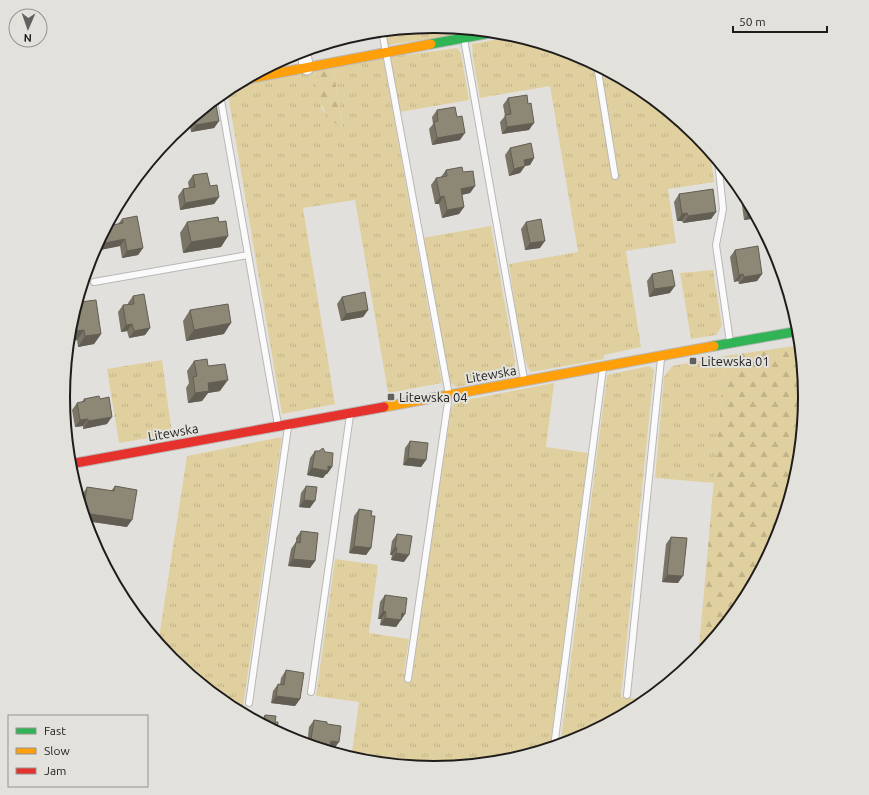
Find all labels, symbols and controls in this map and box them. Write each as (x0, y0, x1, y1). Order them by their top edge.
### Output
north arrow (8, 8, 48, 48)
scale bar (733, 8, 827, 34)
text: 50 m (739, 15, 766, 28)
text: N (23, 32, 32, 44)
place label: Litewska 01 (701, 354, 770, 368)
marker: Litewska 01 (688, 356, 698, 366)
street label: Litewska (465, 363, 517, 385)
place label: Litewska 04 (399, 390, 468, 404)
marker: Litewska 04 (386, 392, 396, 402)
street label: Litewska (147, 421, 199, 443)
legend (8, 715, 148, 787)
text: Fast (44, 724, 66, 737)
text: Slow (44, 744, 70, 757)
text: Jam (44, 764, 66, 777)

